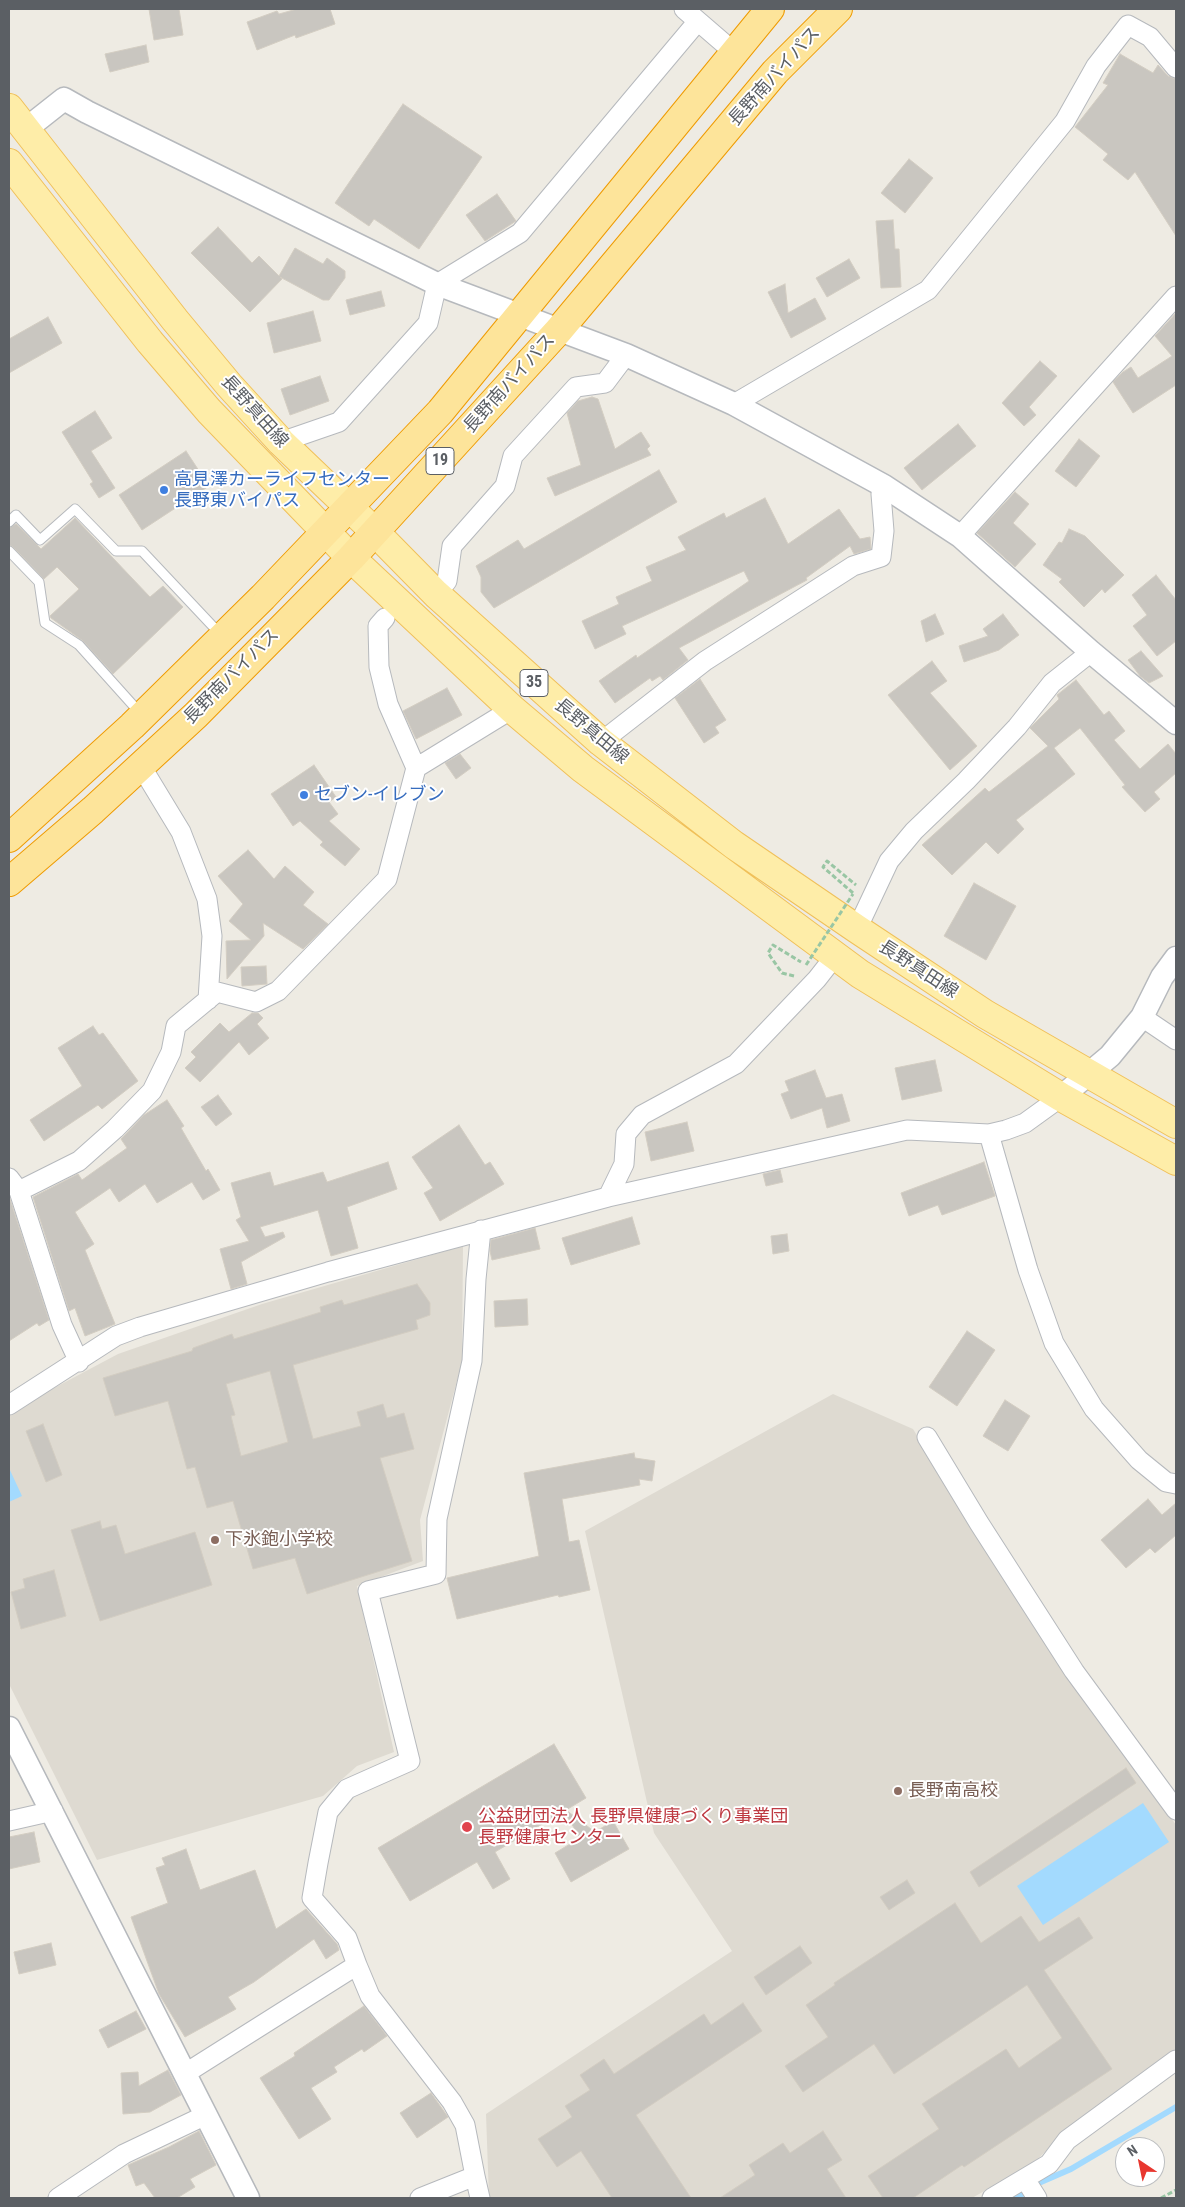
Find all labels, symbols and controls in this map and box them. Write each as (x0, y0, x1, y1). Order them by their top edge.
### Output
street label: 長野南バイパス (725, 23, 825, 131)
street label: 長野南バイパス (460, 330, 560, 438)
street label: 長野真田線 (216, 371, 292, 453)
road number: 19 (426, 448, 454, 474)
place label: 高見澤カーライフセンター 長野東バイパス (174, 469, 390, 512)
marker: 高見澤カーライフセンター 長野東バイパス (158, 484, 170, 496)
street label: 長野南バイパス (180, 625, 284, 729)
road number: 35 (520, 670, 548, 696)
street label: 長野真田線 (550, 695, 632, 769)
place label: セブン-イレブン (314, 784, 444, 806)
marker: セブン-イレブン (298, 789, 310, 801)
street label: 長野真田線 (874, 936, 962, 1004)
place label: 下氷鉋小学校 (225, 1529, 333, 1551)
marker: 下氷鉋小学校 (209, 1534, 221, 1546)
place label: 長野南高校 (908, 1780, 998, 1802)
marker: 長野南高校 (892, 1785, 904, 1797)
place label: 公益財団法人 長野県健康づくり事業団 長野健康センター (478, 1806, 788, 1848)
marker: 公益財団法人 長野県健康づくり事業団 長野健康センター (460, 1820, 474, 1834)
north arrow (1115, 2137, 1165, 2187)
text: N (1124, 2141, 1140, 2159)

